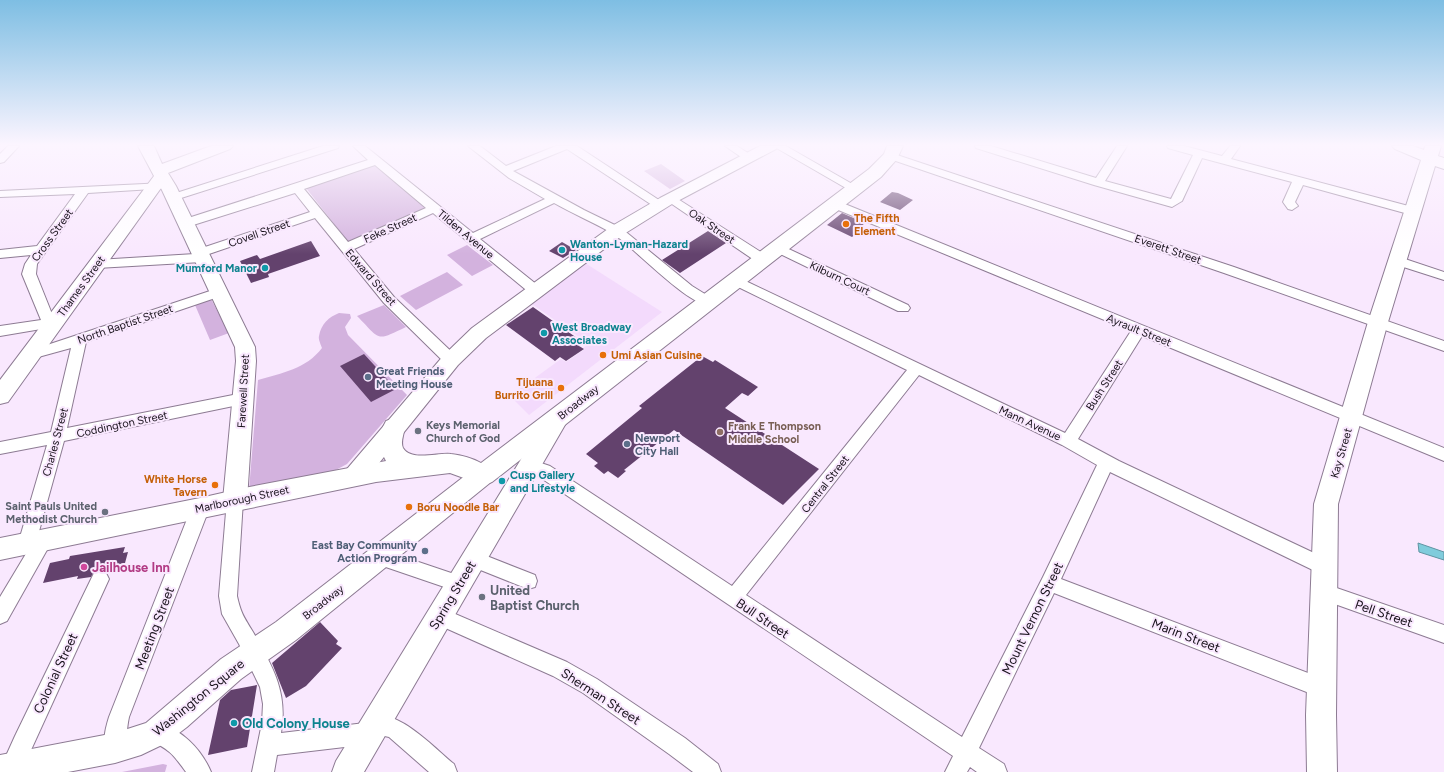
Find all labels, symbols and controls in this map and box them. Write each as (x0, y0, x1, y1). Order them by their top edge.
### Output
street label: Cross Street (29, 206, 76, 264)
street label: Oak Street (686, 206, 737, 247)
street label: Tilden Avenue (435, 207, 497, 262)
street label: Feke Street (362, 211, 419, 246)
place label: The Fifth Element (854, 212, 899, 238)
street label: Covell Street (227, 217, 292, 250)
marker: The Fifth Element (841, 219, 851, 229)
street label: Everett Street (1133, 232, 1203, 267)
place label: Wanton-Lyman-Hazard House (570, 238, 688, 264)
marker: Wanton-Lyman-Hazard House (557, 245, 567, 255)
street label: Edward Street (343, 246, 399, 308)
street label: Thames Street (55, 253, 108, 319)
street label: Kilburn Court (808, 259, 872, 298)
place label: Mumford Manor (176, 262, 258, 275)
marker: Mumford Manor (260, 263, 270, 273)
street label: North Baptist Street (76, 302, 175, 347)
street label: Ayrault Street (1105, 312, 1173, 349)
place label: West Broadway Associates (552, 321, 632, 347)
marker: West Broadway Associates (539, 328, 549, 338)
place label: Umi Asian Cuisine (611, 349, 702, 362)
marker: Umi Asian Cuisine (598, 350, 608, 360)
street label: Farewell Street (235, 354, 252, 428)
street label: Bush Street (1083, 358, 1126, 413)
place label: Great Friends Meeting House (376, 365, 453, 391)
marker: Great Friends Meeting House (363, 372, 373, 382)
place label: Tijuana Burrito Grill (495, 376, 553, 402)
street label: Broadway (555, 382, 602, 423)
marker: Tijuana Burrito Grill (556, 383, 566, 393)
street label: Mann Avenue (997, 403, 1063, 444)
street label: Charles Street (40, 406, 71, 478)
street label: Coddington Street (76, 409, 169, 440)
place label: Keys Memorial Church of God (426, 419, 500, 445)
place label: Frank E Thompson Middle School (728, 420, 821, 446)
marker: Keys Memorial Church of God (413, 426, 423, 436)
marker: Frank E Thompson Middle School (715, 427, 725, 437)
street label: Kay Street (1328, 427, 1355, 480)
place label: Newport City Hall (635, 432, 681, 458)
marker: Newport City Hall (622, 439, 632, 449)
street label: Central Street (799, 453, 852, 516)
place label: Cusp Gallery and Lifestyle (510, 469, 575, 495)
place label: White Horse Tavern (144, 473, 207, 499)
marker: Cusp Gallery and Lifestyle (497, 476, 507, 486)
marker: White Horse Tavern (210, 480, 220, 490)
street label: Marlborough Street (194, 483, 291, 516)
place label: Saint Pauls United Methodist Church (5, 500, 97, 526)
place label: Boru Noodle Bar (417, 501, 500, 514)
marker: Boru Noodle Bar (404, 502, 414, 512)
marker: Saint Pauls United Methodist Church (100, 507, 110, 517)
place label: East Bay Community Action Program (311, 539, 418, 565)
marker: East Bay Community Action Program (420, 546, 430, 556)
street label: Spring Street (426, 558, 479, 632)
place label: Jailhouse Inn (92, 560, 170, 575)
street label: Mount Vernon Street (999, 560, 1066, 677)
marker: Jailhouse Inn (79, 562, 89, 572)
street label: Broadway (300, 582, 347, 623)
place label: United Baptist Church (490, 583, 579, 613)
street label: Meeting Street (132, 585, 177, 672)
marker: United Baptist Church (477, 592, 487, 602)
street label: Bull Street (733, 595, 792, 642)
street label: Pell Street (1353, 597, 1415, 630)
street label: Marin Street (1150, 616, 1222, 655)
street label: Colonial Street (30, 631, 81, 716)
street label: Washington Square (149, 656, 247, 739)
street label: Sherman Street (558, 665, 643, 728)
place label: Old Colony House (242, 716, 350, 731)
marker: Old Colony House (229, 718, 239, 728)

